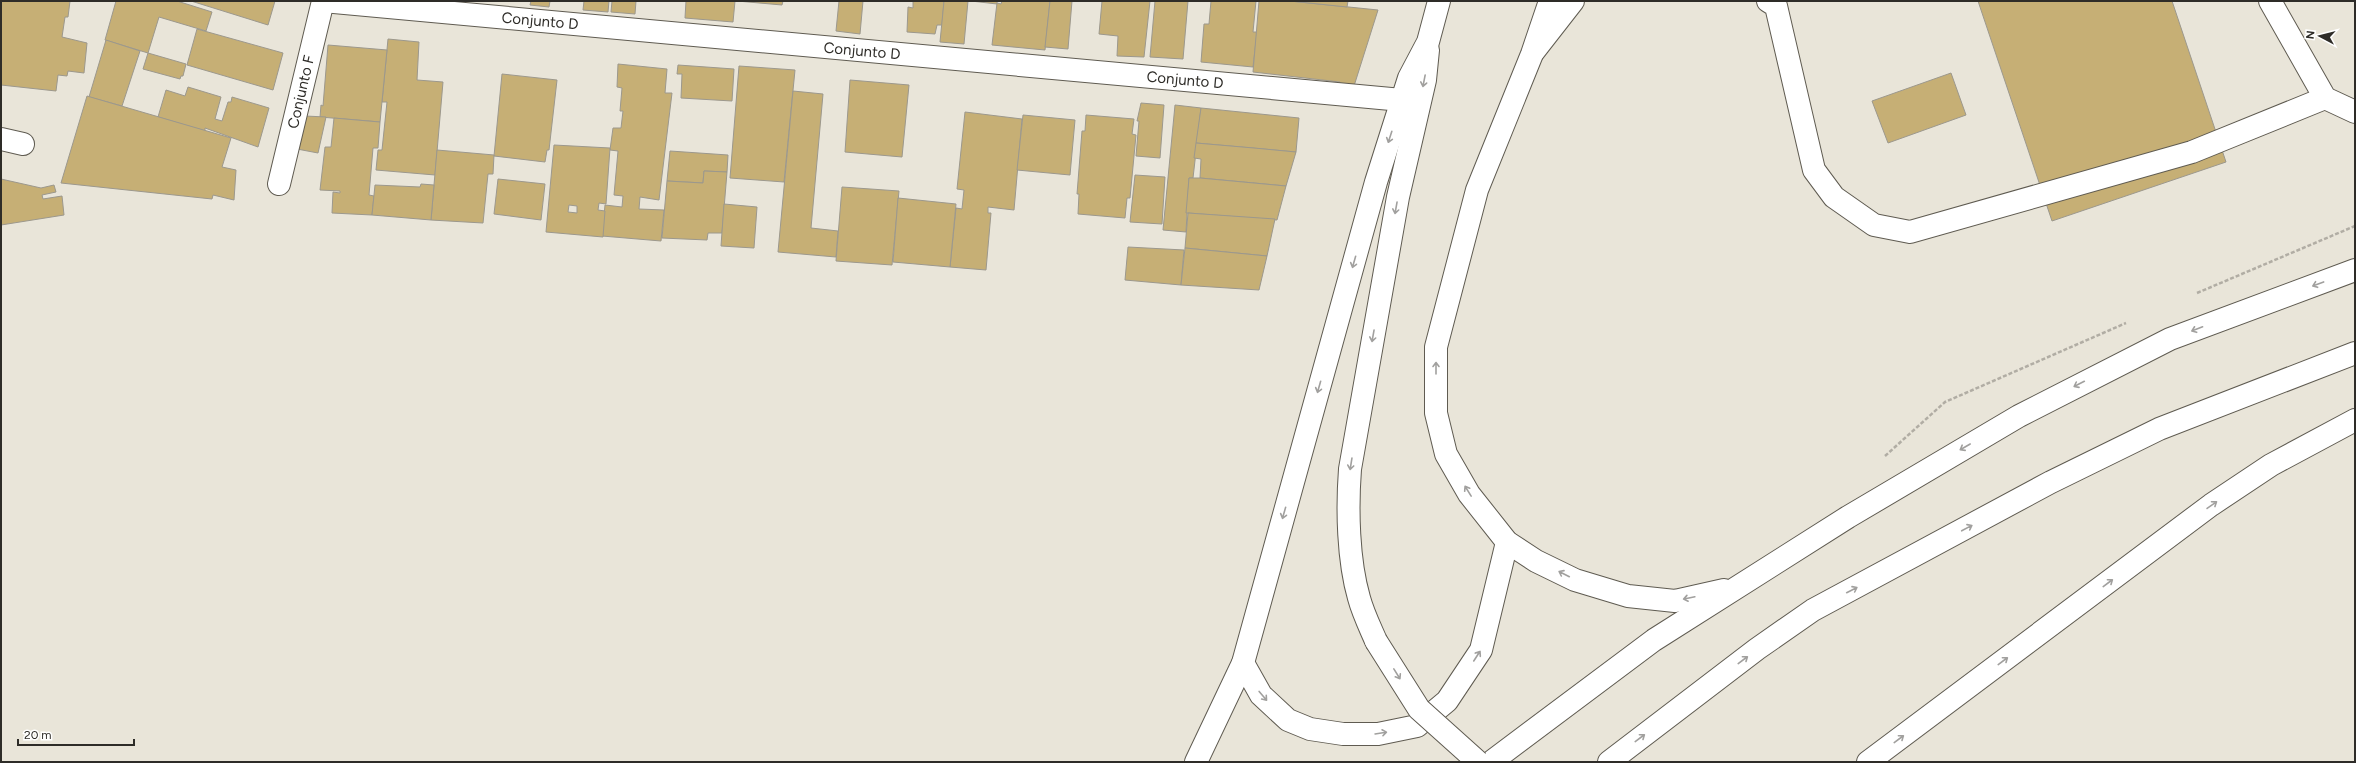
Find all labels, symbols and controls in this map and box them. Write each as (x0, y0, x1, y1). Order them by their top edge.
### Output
street label: Conjunto D (501, 9, 579, 33)
north arrow (2300, 16, 2340, 56)
text: N (2304, 30, 2318, 40)
street label: Conjunto D (823, 39, 901, 63)
street label: Conjunto F (284, 54, 318, 130)
street label: Conjunto D (1146, 68, 1224, 92)
one-way arrow (1420, 74, 1428, 87)
one-way arrow (1386, 131, 1393, 144)
one-way arrow (1392, 201, 1400, 214)
one-way arrow (1350, 255, 1357, 268)
one-way arrow (2313, 280, 2325, 288)
one-way arrow (2191, 326, 2203, 334)
one-way arrow (1369, 329, 1377, 342)
one-way arrow (1432, 362, 1440, 375)
one-way arrow (1315, 381, 1322, 394)
one-way arrow (2073, 381, 2085, 389)
one-way arrow (1959, 444, 1971, 452)
one-way arrow (1347, 457, 1355, 470)
one-way arrow (1464, 486, 1472, 497)
one-way arrow (2206, 501, 2217, 509)
one-way arrow (1280, 506, 1287, 519)
one-way arrow (1961, 524, 1973, 532)
one-way arrow (1558, 570, 1570, 578)
one-way arrow (2102, 579, 2113, 587)
one-way arrow (1846, 586, 1858, 593)
one-way arrow (1683, 594, 1696, 602)
one-way arrow (1473, 651, 1481, 662)
one-way arrow (1738, 656, 1749, 664)
one-way arrow (1998, 657, 2009, 665)
one-way arrow (1393, 668, 1401, 679)
one-way arrow (1259, 690, 1267, 701)
scale bar (18, 721, 134, 747)
text: 20 m (24, 728, 52, 742)
one-way arrow (1374, 729, 1387, 737)
one-way arrow (1634, 734, 1645, 743)
one-way arrow (1894, 734, 1905, 743)

